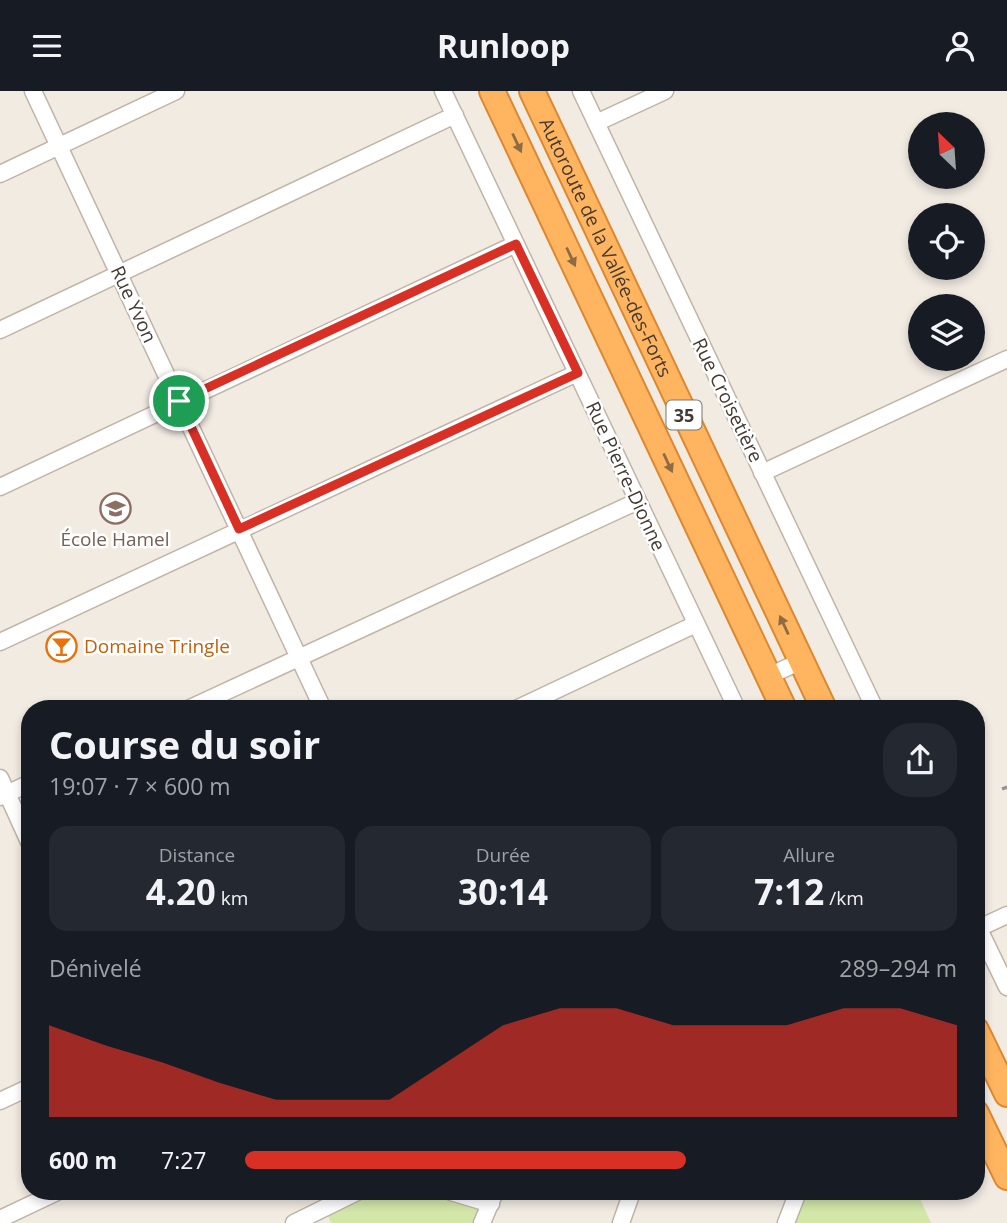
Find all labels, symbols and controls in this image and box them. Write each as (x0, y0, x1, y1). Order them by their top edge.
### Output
text: Runloop (437, 24, 570, 67)
icon: menu (28, 27, 66, 65)
icon: person (941, 27, 979, 65)
north arrow (908, 112, 985, 189)
map controls (908, 112, 985, 371)
street label: Autoroute de la Vallée-des-Forts (533, 113, 678, 381)
one-way arrow (511, 133, 522, 153)
button: locate (908, 203, 985, 280)
one-way arrow (565, 247, 576, 268)
street label: Rue Yvon (105, 261, 163, 347)
button: layers (908, 294, 985, 371)
street label: Rue Croisetière (687, 333, 769, 467)
pin (149, 371, 209, 431)
icon: arrive (160, 382, 198, 420)
street label: Rue Pierre-Dionne (580, 397, 672, 555)
road number: 35 (666, 401, 702, 429)
one-way arrow (662, 453, 674, 473)
school or university icon: École Hamel (98, 491, 132, 525)
place label: École Hamel (60, 526, 170, 552)
one-way arrow (778, 615, 790, 635)
bar icon: Domaine Tringle (44, 629, 78, 663)
place label: Domaine Tringle (84, 633, 230, 659)
text: Course du soir (49, 718, 320, 770)
button: share (883, 723, 957, 797)
text: 19:07 · 7 × 600 m (49, 770, 231, 802)
text: Distance (159, 842, 235, 868)
text: Durée (476, 842, 530, 868)
text: Allure (783, 842, 835, 868)
text: 4.20 (146, 868, 216, 915)
text: 30:14 (458, 868, 548, 915)
text: 7:12 (754, 868, 824, 915)
text: km (216, 885, 248, 911)
text: /km (824, 885, 864, 911)
text: Dénivelé (49, 952, 142, 984)
text: 289–294 m (839, 952, 957, 984)
text: 600 m (49, 1144, 117, 1176)
text: 7:27 (161, 1144, 207, 1176)

